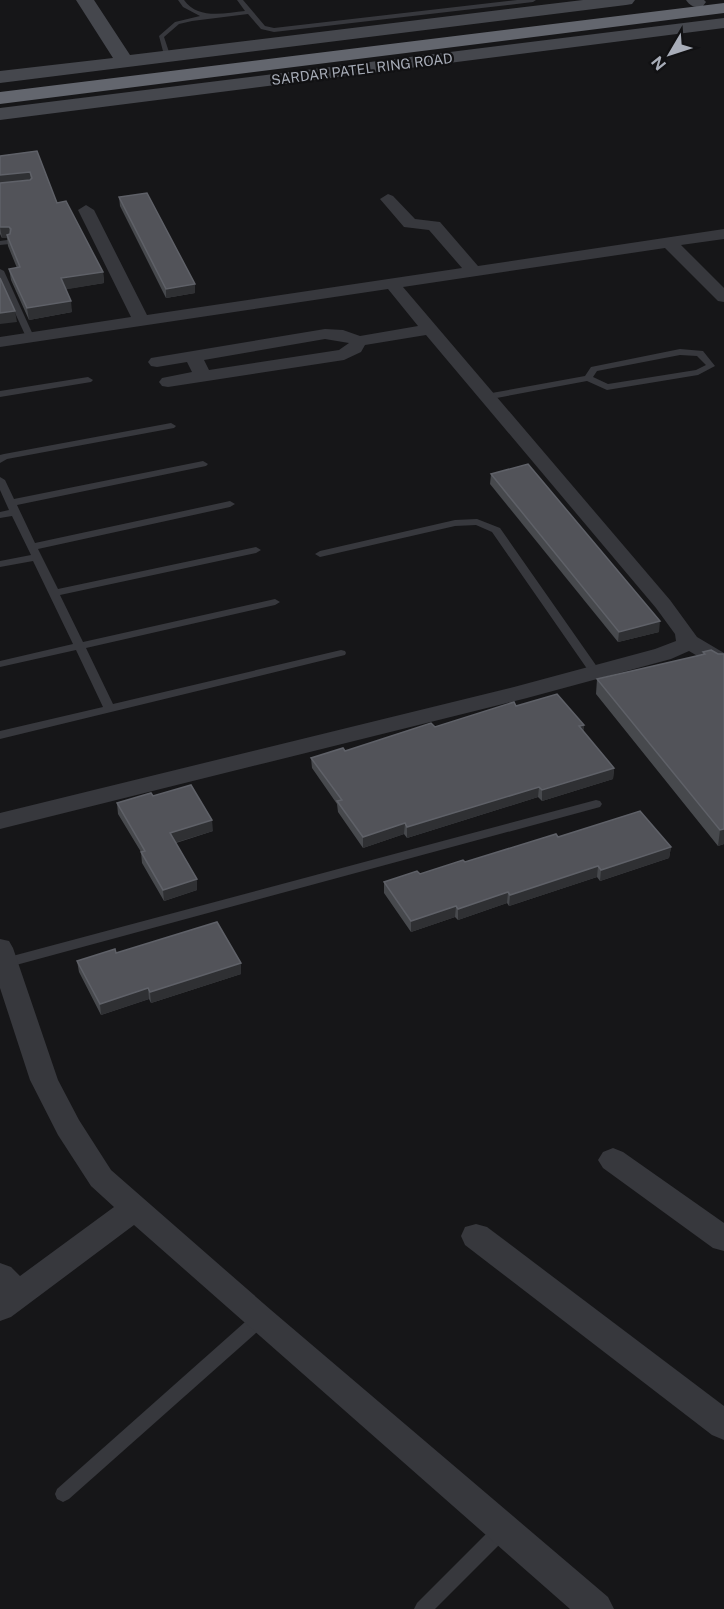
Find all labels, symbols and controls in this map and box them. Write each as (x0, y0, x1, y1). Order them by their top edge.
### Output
north arrow (640, 24, 700, 84)
street label: SARDAR PATEL RING ROAD (270, 50, 454, 88)
text: N (647, 52, 670, 74)

